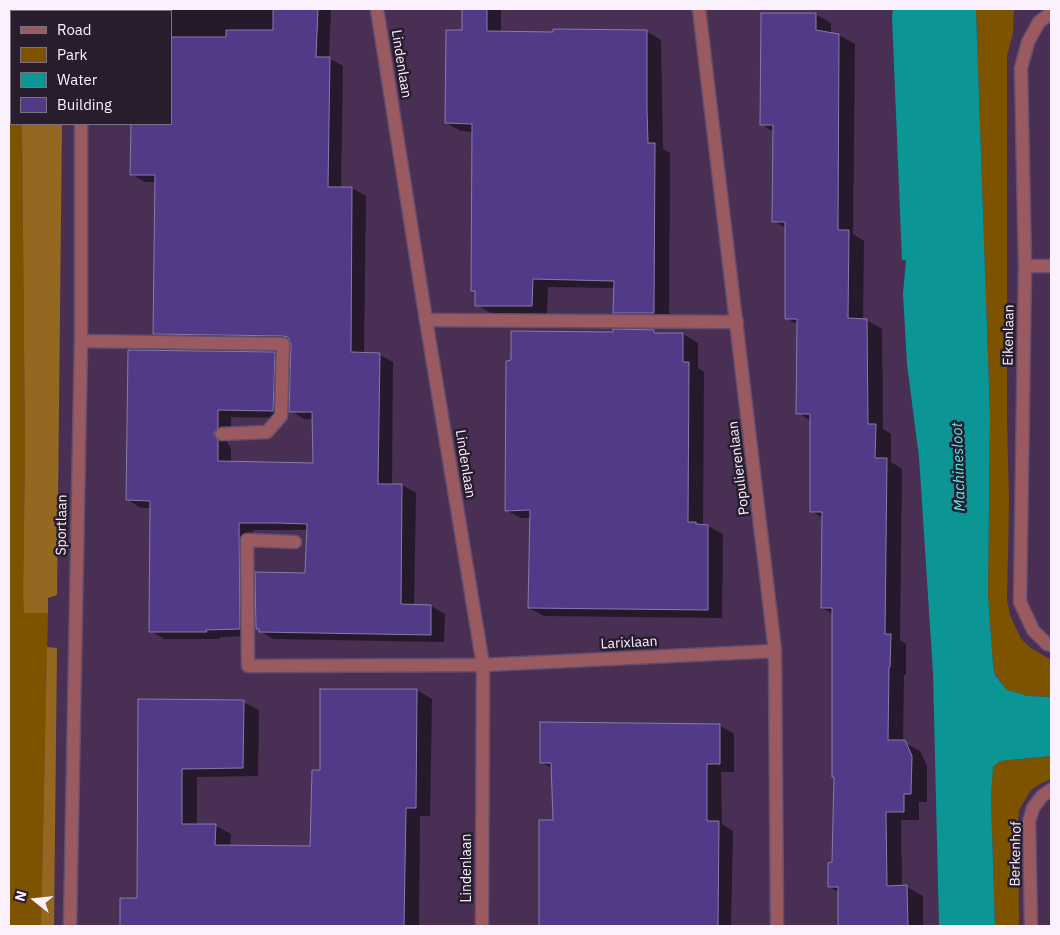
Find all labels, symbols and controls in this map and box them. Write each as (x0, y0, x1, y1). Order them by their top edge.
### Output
legend (10, 10, 172, 125)
text: Road (57, 20, 92, 39)
street label: Lindenlaan (387, 29, 415, 99)
text: Park (57, 45, 87, 64)
text: Water (57, 70, 97, 89)
text: Building (57, 95, 112, 114)
street label: Eikenlaan (1000, 304, 1018, 366)
street label: Populierenlaan (725, 420, 753, 516)
water label: Machinesloot (948, 422, 970, 512)
street label: Lindenlaan (451, 429, 479, 499)
street label: Sportlaan (53, 494, 71, 556)
street label: Larixlaan (600, 633, 658, 653)
street label: Berkenhof (1007, 821, 1025, 887)
street label: Lindenlaan (459, 834, 475, 902)
north arrow (10, 875, 60, 925)
text: N (11, 889, 31, 903)

